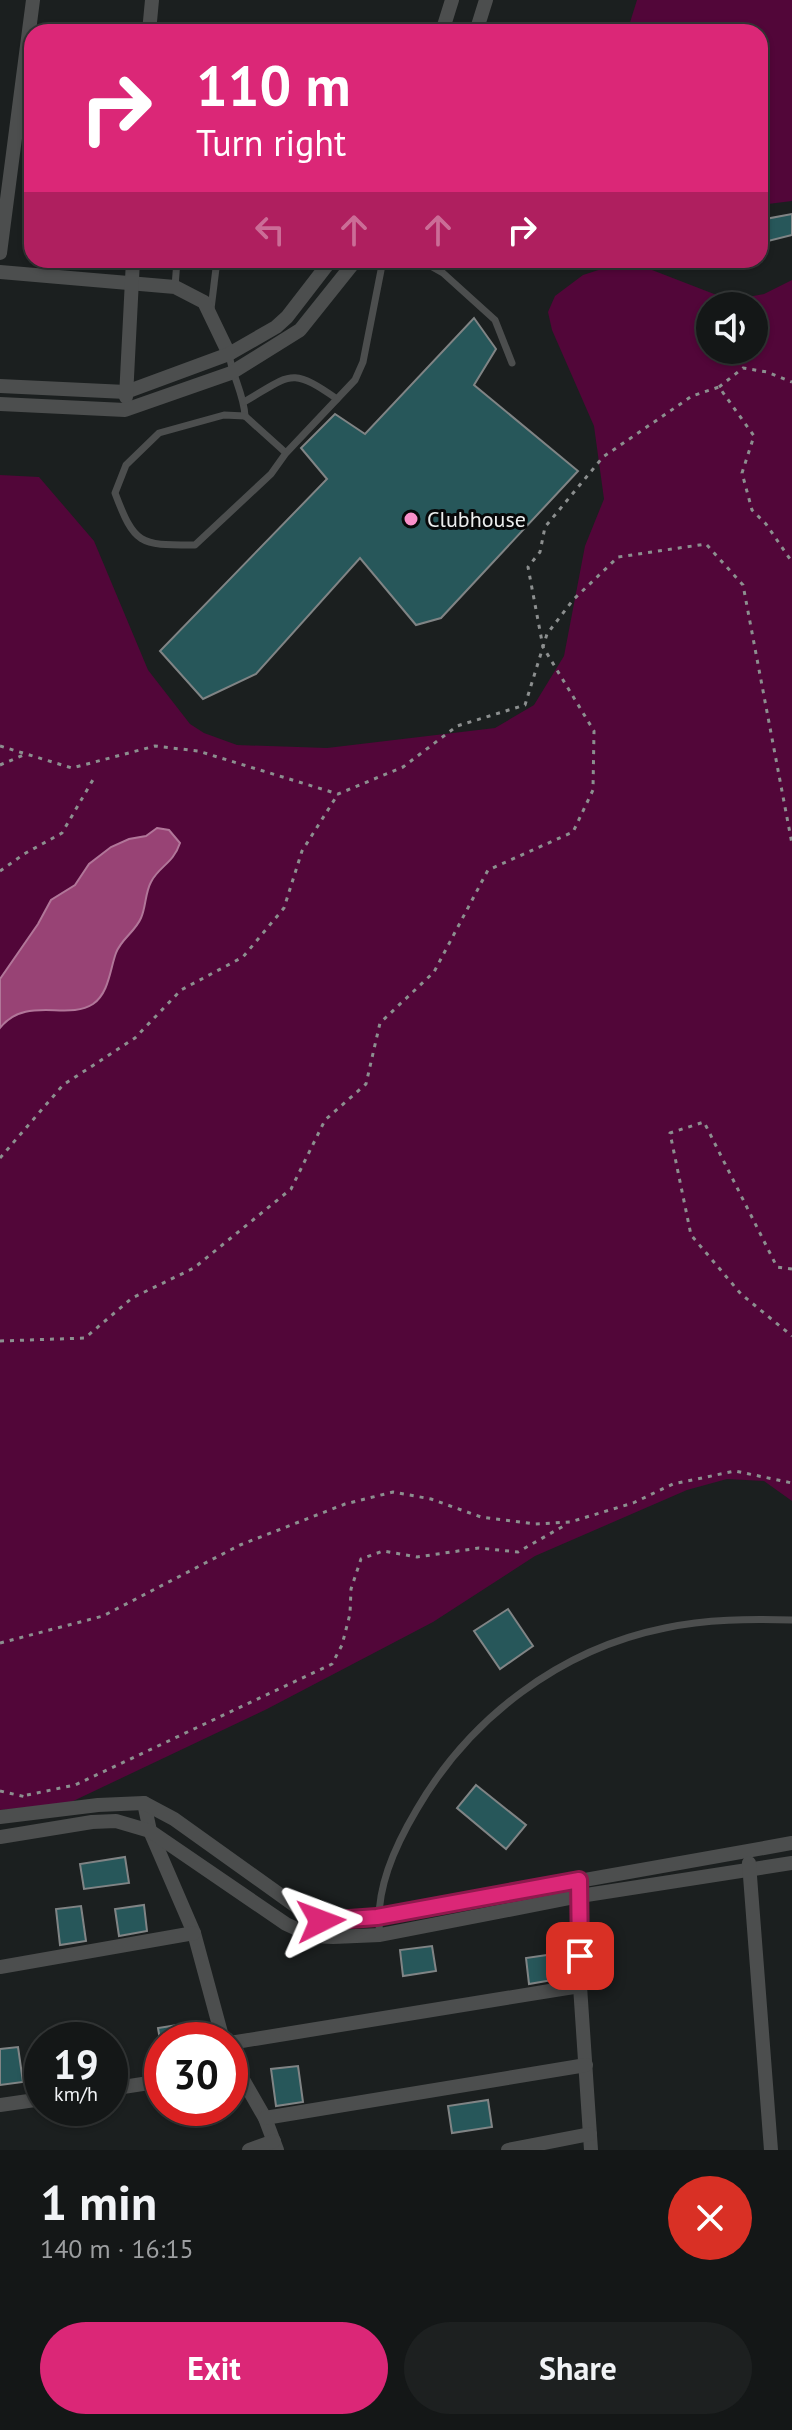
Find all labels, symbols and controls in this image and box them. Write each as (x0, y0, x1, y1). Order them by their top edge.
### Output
text: 110 m (196, 49, 351, 121)
icon: right (64, 56, 168, 160)
text: Turn right (196, 119, 346, 166)
icon: left (248, 208, 292, 252)
icon: ahead (332, 208, 376, 252)
icon: ahead (416, 208, 460, 252)
icon: right (500, 208, 544, 252)
map controls (696, 292, 768, 364)
button: sound (696, 292, 768, 364)
place label: Clubhouse (427, 505, 526, 533)
marker: Clubhouse (402, 510, 420, 528)
position arrow (279, 1879, 363, 1963)
pin (546, 1922, 614, 1990)
icon: arrive (558, 1934, 602, 1978)
speed limit sign: 30 (144, 2022, 248, 2126)
text: 19 (53, 2038, 99, 2090)
text: km/h (54, 2081, 98, 2107)
text: 1 min (40, 2171, 157, 2233)
button: close (668, 2176, 752, 2260)
text: 140 m · 16:15 (40, 2232, 194, 2265)
button: Exit (40, 2322, 388, 2414)
button: Share (404, 2322, 752, 2414)

